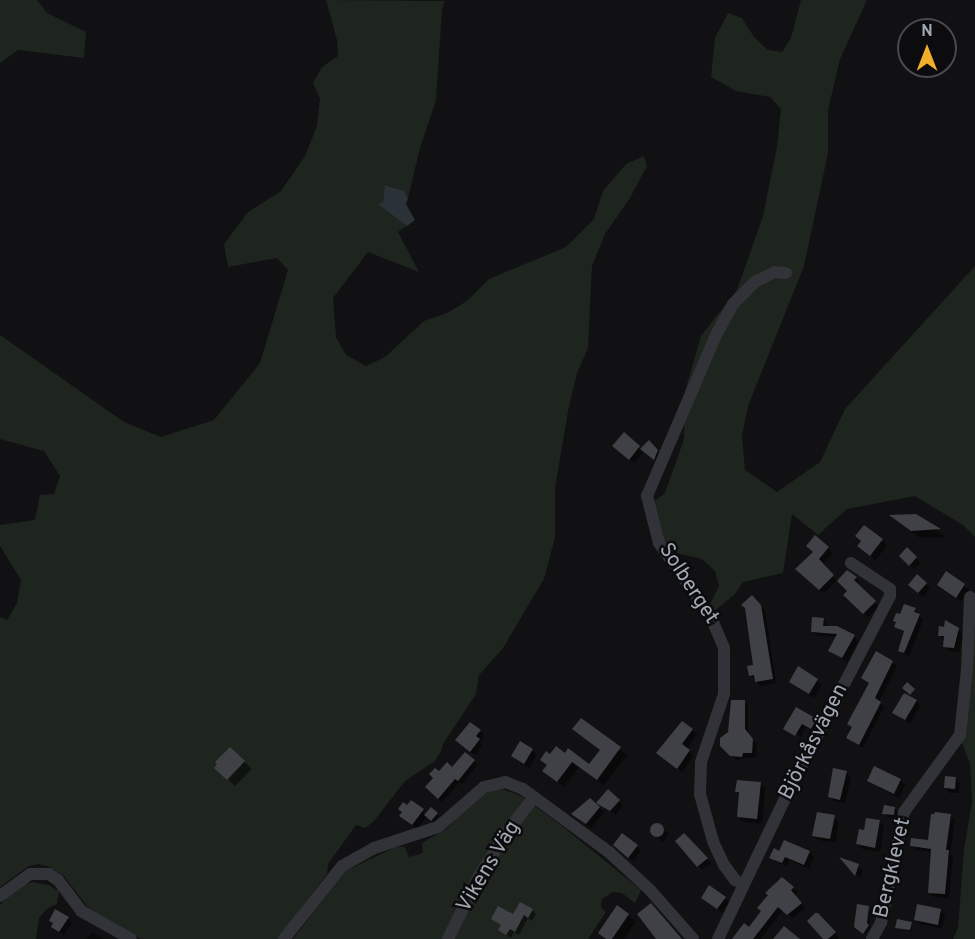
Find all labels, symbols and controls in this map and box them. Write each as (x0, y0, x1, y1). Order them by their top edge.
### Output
north arrow (897, 18, 957, 78)
text: N (921, 22, 933, 42)
street label: Solberget (653, 539, 723, 629)
street label: Björkåsvägen (774, 680, 854, 804)
street label: Bergklevet (869, 815, 917, 921)
street label: Vikens Väg (452, 816, 526, 918)

